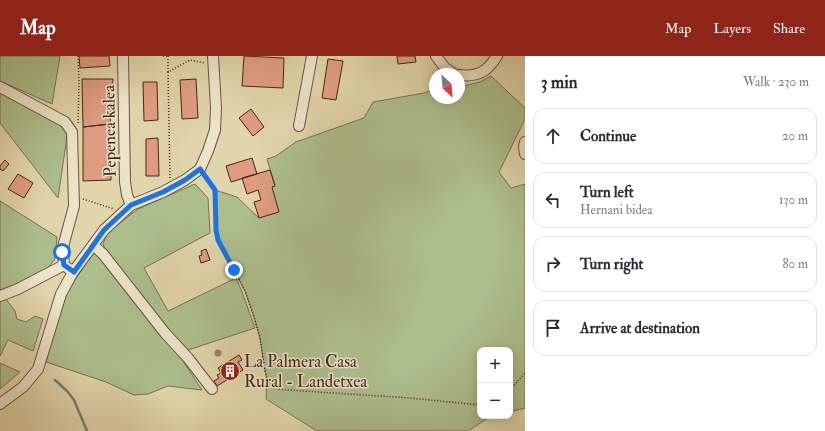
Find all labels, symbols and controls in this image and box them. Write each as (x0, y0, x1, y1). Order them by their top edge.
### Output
text: Map (20, 16, 56, 40)
text: Map (665, 20, 691, 37)
text: Layers (713, 20, 751, 37)
text: Share (773, 20, 805, 37)
north arrow (429, 68, 465, 104)
text: 3 min (541, 72, 578, 93)
text: Walk · 230 m (743, 74, 809, 90)
street label: Pepenea kalea (98, 84, 122, 177)
icon: ahead (542, 125, 564, 147)
text: Continue (580, 127, 636, 146)
text: 20 m (782, 128, 808, 144)
text: Turn left (580, 183, 634, 202)
icon: left (542, 189, 564, 211)
text: 130 m (779, 192, 808, 208)
text: Hernani bidea (580, 202, 653, 218)
route start (53, 243, 71, 261)
icon: right (542, 253, 564, 275)
text: Turn right (580, 255, 643, 274)
text: 80 m (782, 256, 808, 272)
route end (225, 261, 243, 279)
icon: arrive (542, 317, 564, 339)
text: Arrive at destination (580, 319, 700, 338)
map controls (477, 347, 513, 419)
button: + (477, 347, 513, 383)
place label: La Palmera Casa Rural - Landetxea (244, 351, 368, 392)
building icon: La Palmera Casa Rural - Landetxea (219, 360, 241, 382)
button: − (477, 383, 513, 419)

